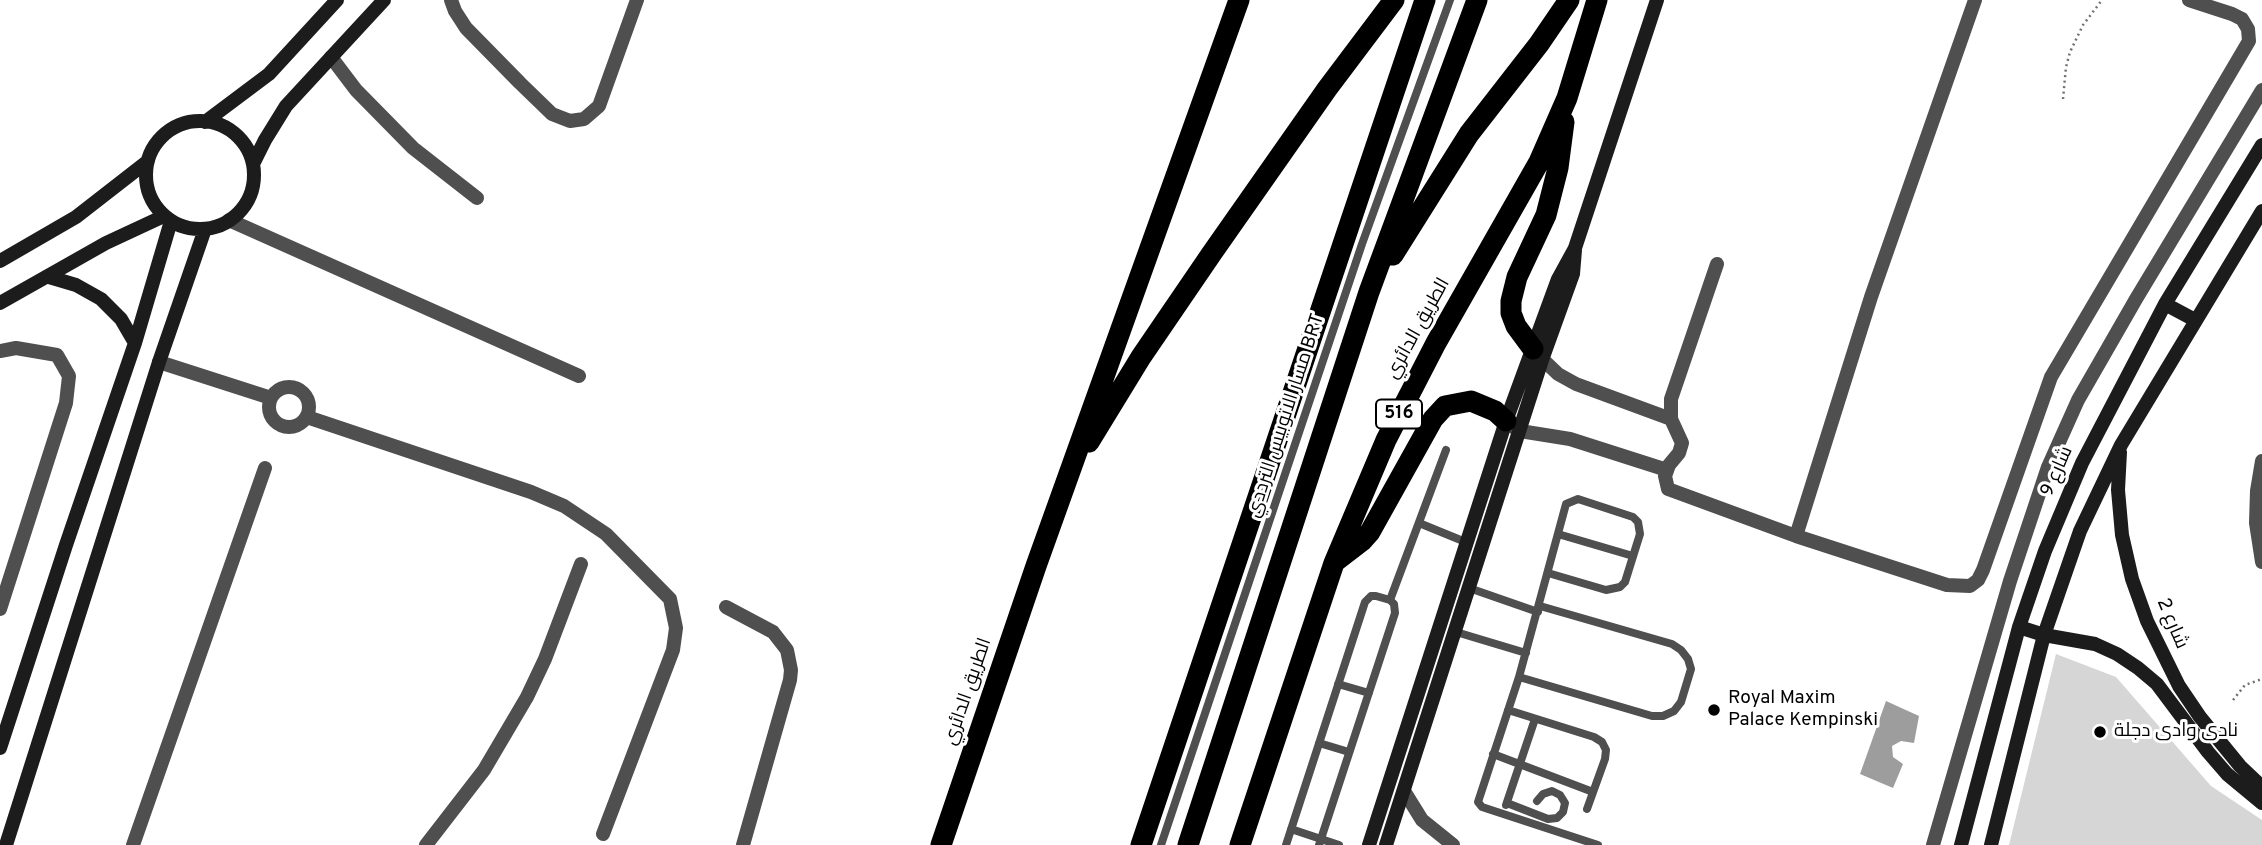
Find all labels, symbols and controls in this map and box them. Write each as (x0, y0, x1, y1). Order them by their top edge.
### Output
street label: الطريق الدائري (1382, 275, 1456, 383)
street label: مسار الاتوبيس الترددي BRT (1243, 311, 1331, 521)
road number: 516 (1376, 400, 1422, 428)
street label: شارع 9 (2037, 443, 2079, 501)
street label: شارع 2 (2150, 595, 2192, 653)
street label: الطريق الدائري (940, 635, 998, 749)
place label: Royal Maxim Palace Kempinski (1728, 688, 1878, 732)
marker: Royal Maxim Palace Kempinski (1706, 702, 1722, 718)
place label: نادى وادى دجلة (2114, 721, 2238, 743)
marker: نادى وادى دجلة (2092, 724, 2108, 740)

